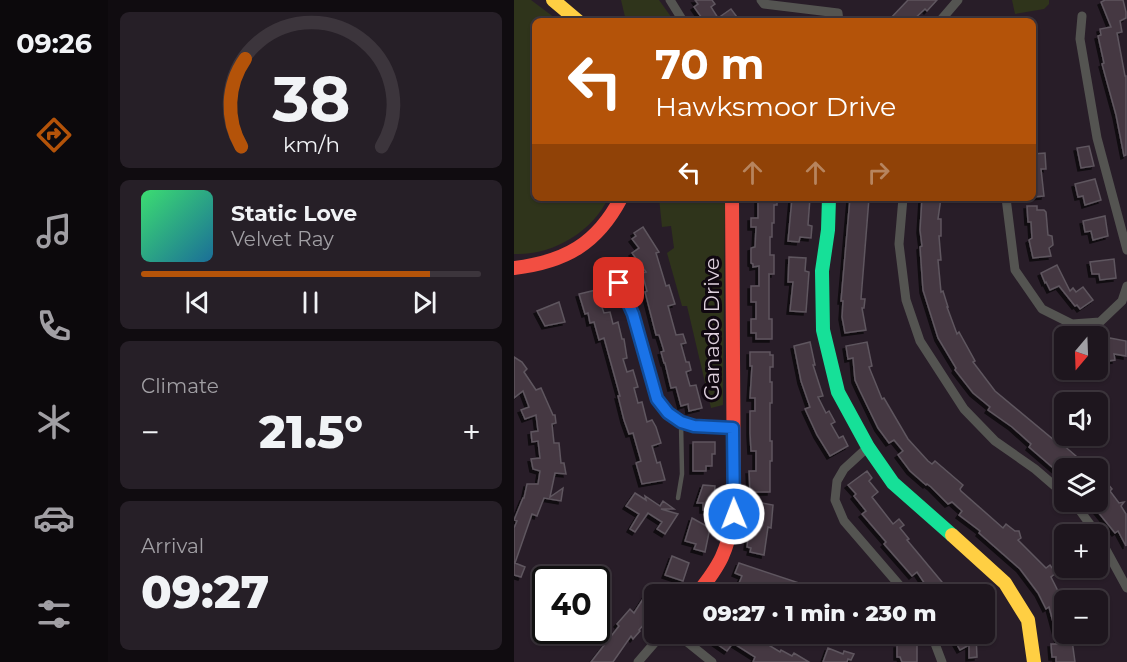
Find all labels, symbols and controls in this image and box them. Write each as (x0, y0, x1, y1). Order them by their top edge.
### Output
text: 09:26 (16, 27, 92, 60)
text: 70 m (655, 38, 765, 90)
icon: left (556, 42, 634, 120)
text: 38 (271, 61, 350, 137)
text: Hawksmoor Drive (655, 90, 896, 123)
icon: directions (33, 114, 75, 156)
text: km/h (282, 131, 340, 157)
icon: left (673, 156, 706, 189)
icon: ahead (736, 156, 769, 189)
icon: ahead (799, 156, 832, 189)
icon: right (862, 156, 895, 189)
text: Static Love (231, 200, 357, 227)
icon: music (33, 210, 75, 252)
text: Velvet Ray (231, 227, 334, 251)
pin (593, 257, 644, 308)
street label: Ganado Drive (699, 257, 724, 401)
icon: arrive (602, 266, 635, 299)
icon: previous (181, 286, 214, 319)
icon: pause (294, 286, 327, 319)
icon: next (408, 286, 441, 319)
icon: phone (33, 305, 75, 347)
north arrow (1054, 326, 1108, 380)
map controls (1054, 326, 1108, 644)
text: Climate (141, 374, 219, 398)
button: sound (1054, 392, 1108, 446)
icon: climate (33, 401, 75, 443)
text: 21.5° (259, 404, 363, 459)
text: − (141, 412, 160, 452)
text: + (462, 412, 481, 452)
button: layers (1054, 458, 1108, 512)
position arrow (702, 482, 766, 546)
icon: car (33, 497, 75, 539)
button: + (1054, 524, 1108, 578)
text: Arrival (141, 534, 204, 558)
text: 09:27 (141, 564, 269, 619)
speed limit sign: 40 (532, 566, 610, 644)
button: − (1054, 590, 1108, 644)
icon: filters (33, 593, 75, 635)
text: 09:27 · 1 min · 230 m (703, 600, 936, 627)

